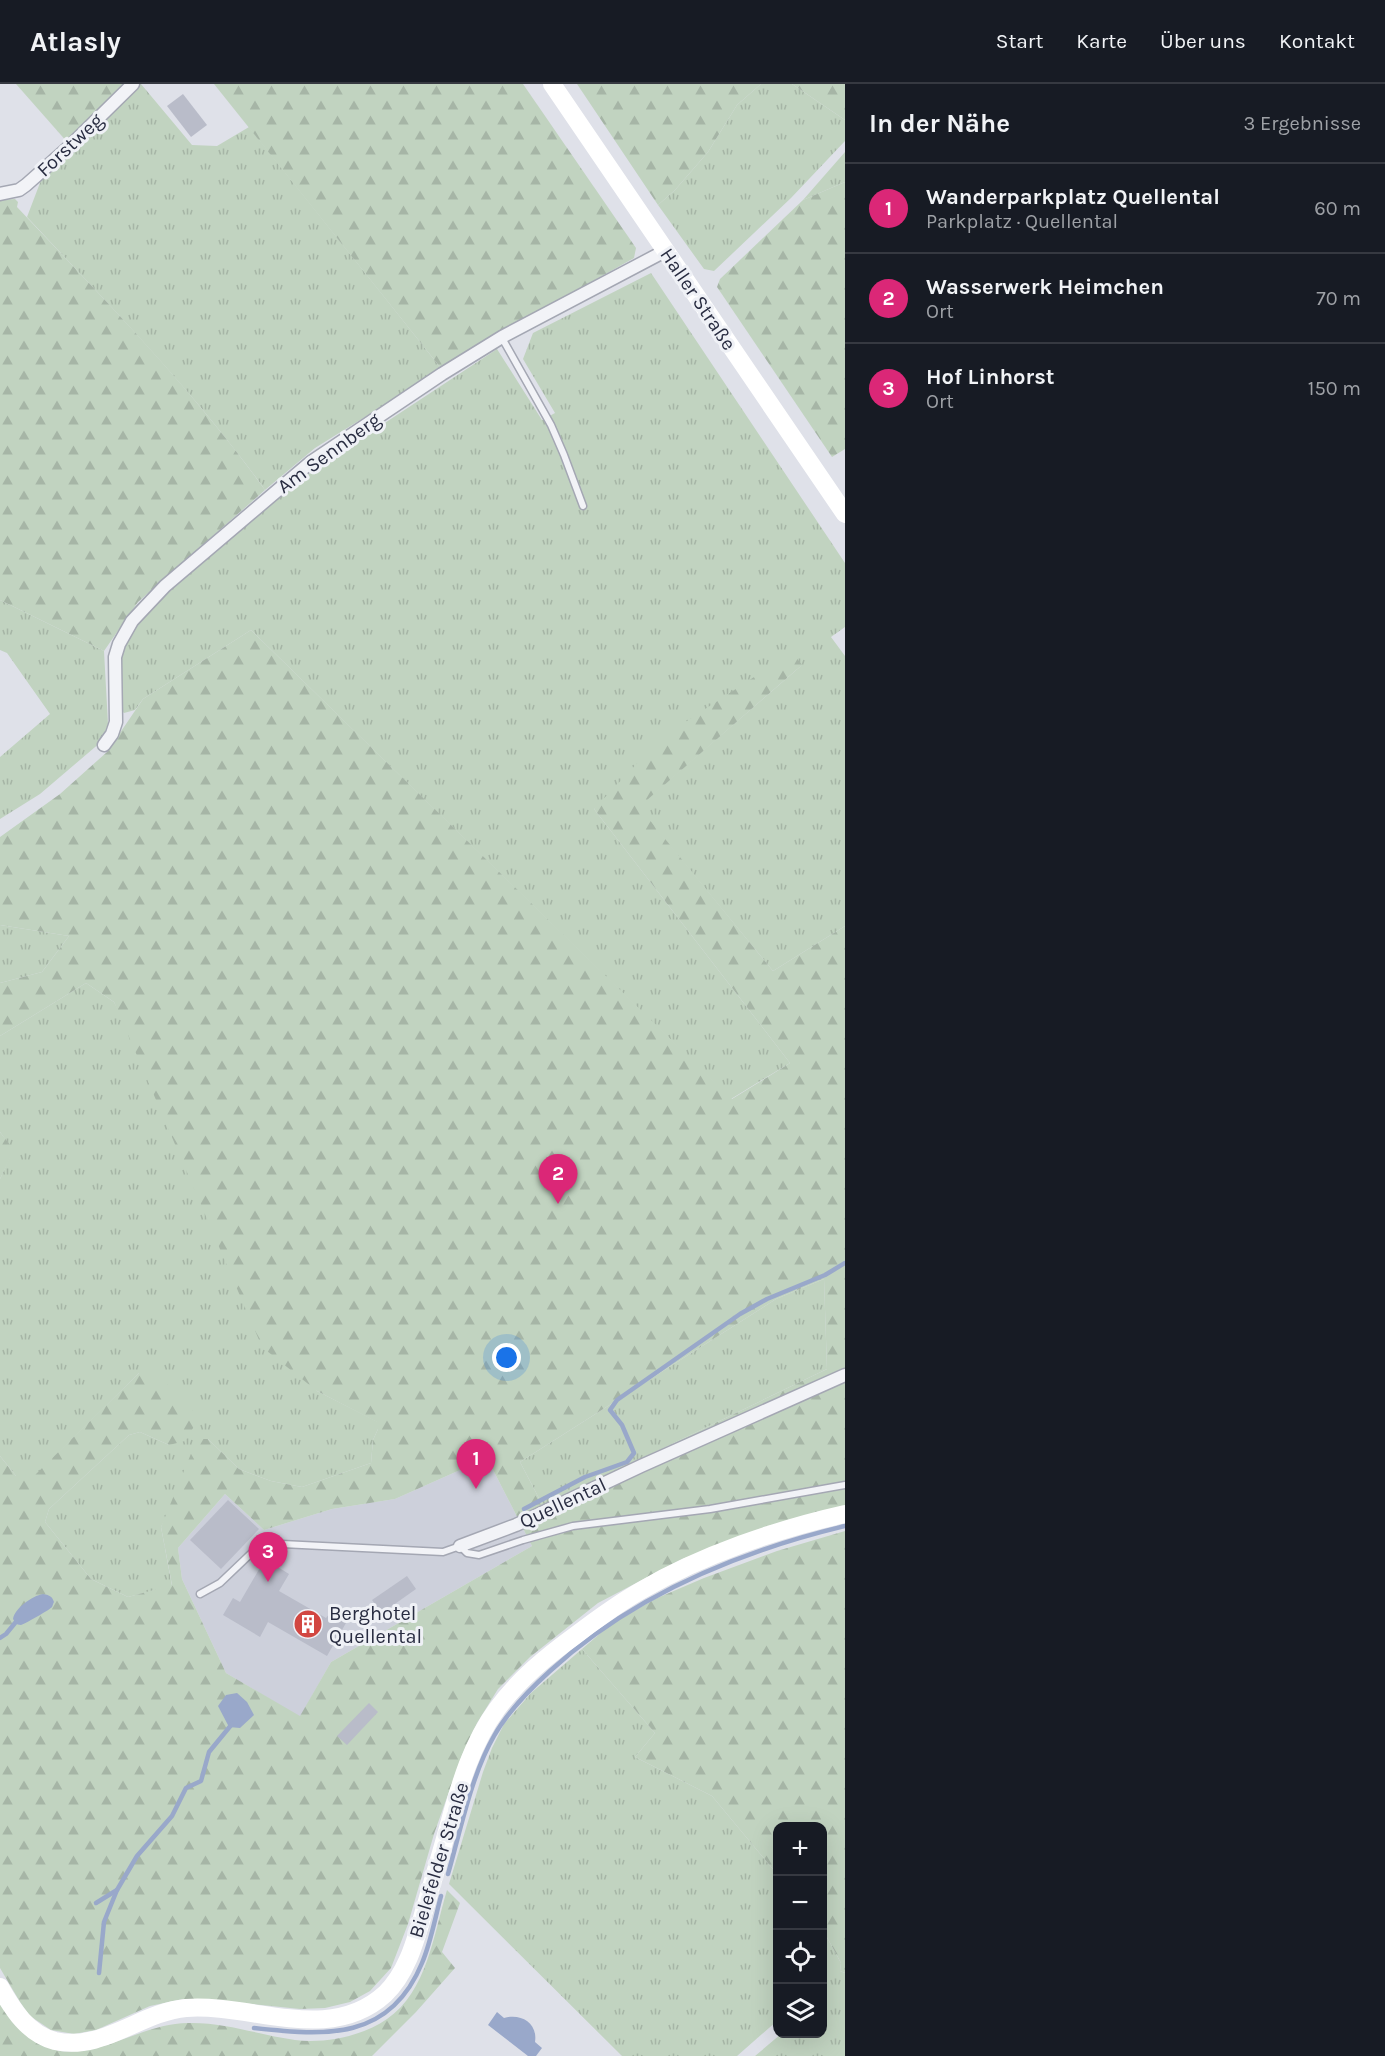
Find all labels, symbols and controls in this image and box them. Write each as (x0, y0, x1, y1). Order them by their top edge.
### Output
text: Atlasly (30, 25, 121, 58)
text: Start (996, 29, 1043, 53)
text: Karte (1076, 29, 1127, 53)
text: Über uns (1160, 29, 1246, 53)
text: Kontakt (1279, 29, 1355, 53)
text: In der Nähe (869, 108, 1010, 139)
street label: Forstweg (32, 109, 108, 181)
text: 3 Ergebnisse (1244, 112, 1361, 135)
text: Wanderparkplatz Quellental (926, 184, 1220, 210)
text: 1 (885, 197, 892, 220)
text: 60 m (1314, 197, 1361, 220)
text: Parkplatz · Quellental (926, 210, 1118, 233)
street label: Haller Straße (655, 244, 741, 354)
text: Wasserwerk Heimchen (926, 274, 1164, 300)
text: 2 (882, 287, 895, 310)
text: 70 m (1316, 287, 1361, 310)
text: Ort (926, 300, 954, 323)
text: Hof Linhorst (926, 364, 1055, 390)
text: 3 (882, 377, 895, 400)
text: 150 m (1308, 377, 1361, 400)
text: Ort (926, 390, 954, 413)
street label: Am Sennberg (273, 408, 385, 498)
pin: 2 (538, 1154, 578, 1204)
your location (492, 1343, 521, 1372)
pin: 1 (456, 1440, 496, 1489)
street label: Quellental (516, 1473, 610, 1533)
pin: 3 (248, 1532, 288, 1582)
place label: Berghotel Quellental (329, 1602, 422, 1648)
building icon: Berghotel Quellental (292, 1608, 324, 1640)
street label: Bielefelder Straße (404, 1779, 474, 1941)
map controls (773, 1822, 827, 2038)
button: + (773, 1822, 827, 1876)
button: − (773, 1876, 827, 1930)
button: locate (773, 1930, 827, 1984)
button: layers (773, 1984, 827, 2038)

